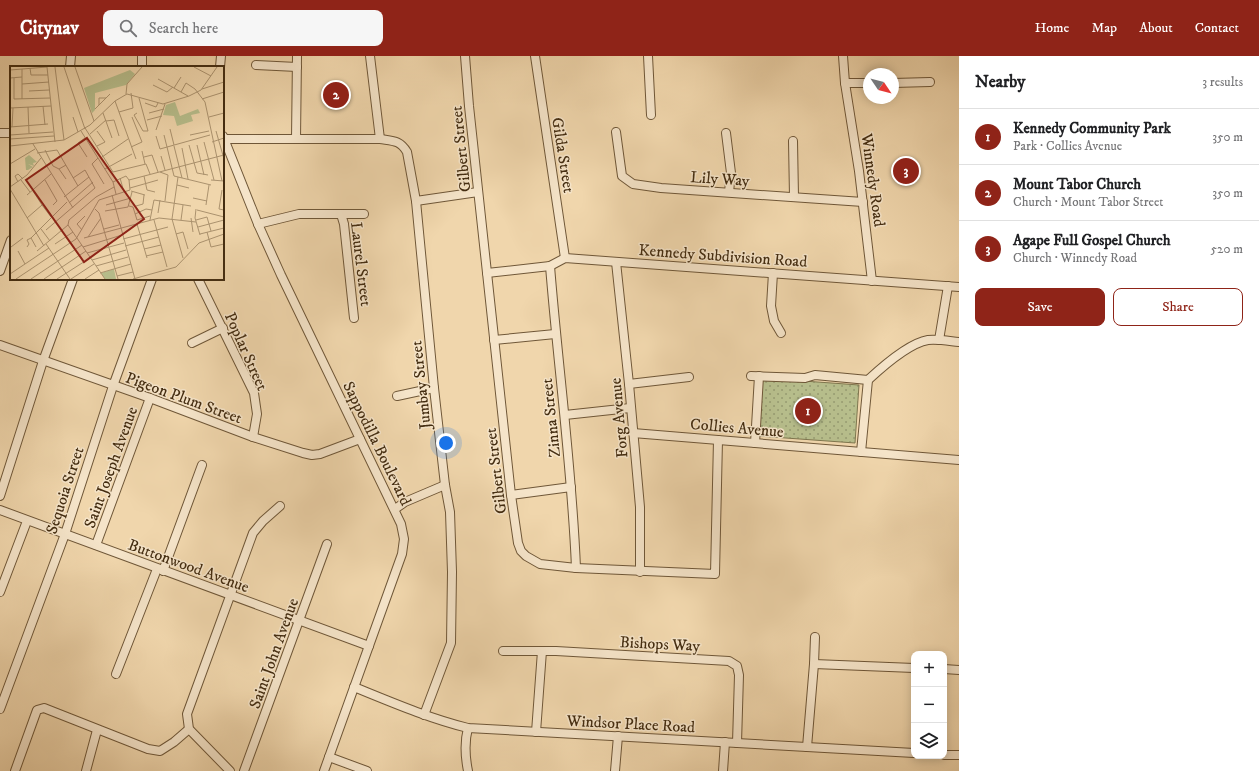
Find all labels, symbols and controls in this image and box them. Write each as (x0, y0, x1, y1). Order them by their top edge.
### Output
search box (103, 10, 383, 46)
text: Citynav (20, 17, 79, 40)
icon: search (117, 17, 139, 39)
text: Search here (149, 19, 218, 38)
text: Home (1035, 19, 1069, 37)
text: Map (1091, 19, 1117, 37)
text: About (1139, 19, 1173, 37)
text: Contact (1195, 19, 1239, 37)
inset map (10, 66, 224, 280)
north arrow (863, 68, 899, 104)
text: Nearby (975, 71, 1025, 93)
text: 3 results (1202, 74, 1243, 90)
pin: 2 (323, 80, 349, 110)
street label: Gilbert Street (447, 105, 475, 193)
street label: Gilda Street (547, 116, 579, 194)
text: Kennedy Community Park (1013, 119, 1171, 138)
text: 1 (986, 129, 990, 145)
text: 350 m (1212, 129, 1243, 145)
street label: Winnedy Road (856, 131, 889, 228)
text: Park · Collies Avenue (1013, 138, 1122, 154)
pin: 3 (893, 156, 919, 186)
street label: Lily Way (690, 167, 751, 191)
text: Mount Tabor Church (1013, 175, 1141, 194)
text: 2 (985, 185, 991, 201)
text: 350 m (1212, 185, 1243, 201)
text: Church · Mount Tabor Street (1013, 194, 1163, 210)
street label: Laurel Street (346, 221, 376, 307)
text: Agape Full Gospel Church (1013, 231, 1171, 250)
street label: Kennedy Subdivision Road (638, 240, 808, 272)
text: 3 (986, 241, 990, 257)
text: 520 m (1211, 241, 1243, 257)
text: Church · Winnedy Road (1013, 250, 1137, 266)
button: Save (975, 288, 1105, 326)
button: Share (1113, 288, 1243, 326)
street label: Poplar Street (220, 309, 272, 394)
street label: Jumbay Street (406, 340, 436, 432)
street label: Pigeon Plum Street (123, 368, 245, 428)
street label: Zinna Street (537, 377, 565, 458)
street label: Forg Avenue (606, 377, 632, 459)
street label: Sappodilla Boulevard (338, 378, 416, 509)
pin: 1 (795, 396, 821, 426)
street label: Saint Joseph Avenue (80, 403, 142, 531)
street label: Collies Avenue (689, 414, 785, 442)
street label: Gilbert Street (481, 427, 511, 515)
your location (436, 433, 456, 453)
street label: Sequoia Street (41, 444, 88, 537)
street label: Buttonwood Avenue (125, 535, 252, 597)
street label: Saint John Avenue (245, 595, 303, 711)
street label: Bishops Way (619, 632, 701, 656)
map controls (911, 651, 947, 759)
button: + (911, 651, 947, 687)
button: − (911, 687, 947, 723)
street label: Windsor Place Road (565, 711, 696, 737)
button: layers (911, 723, 947, 759)

